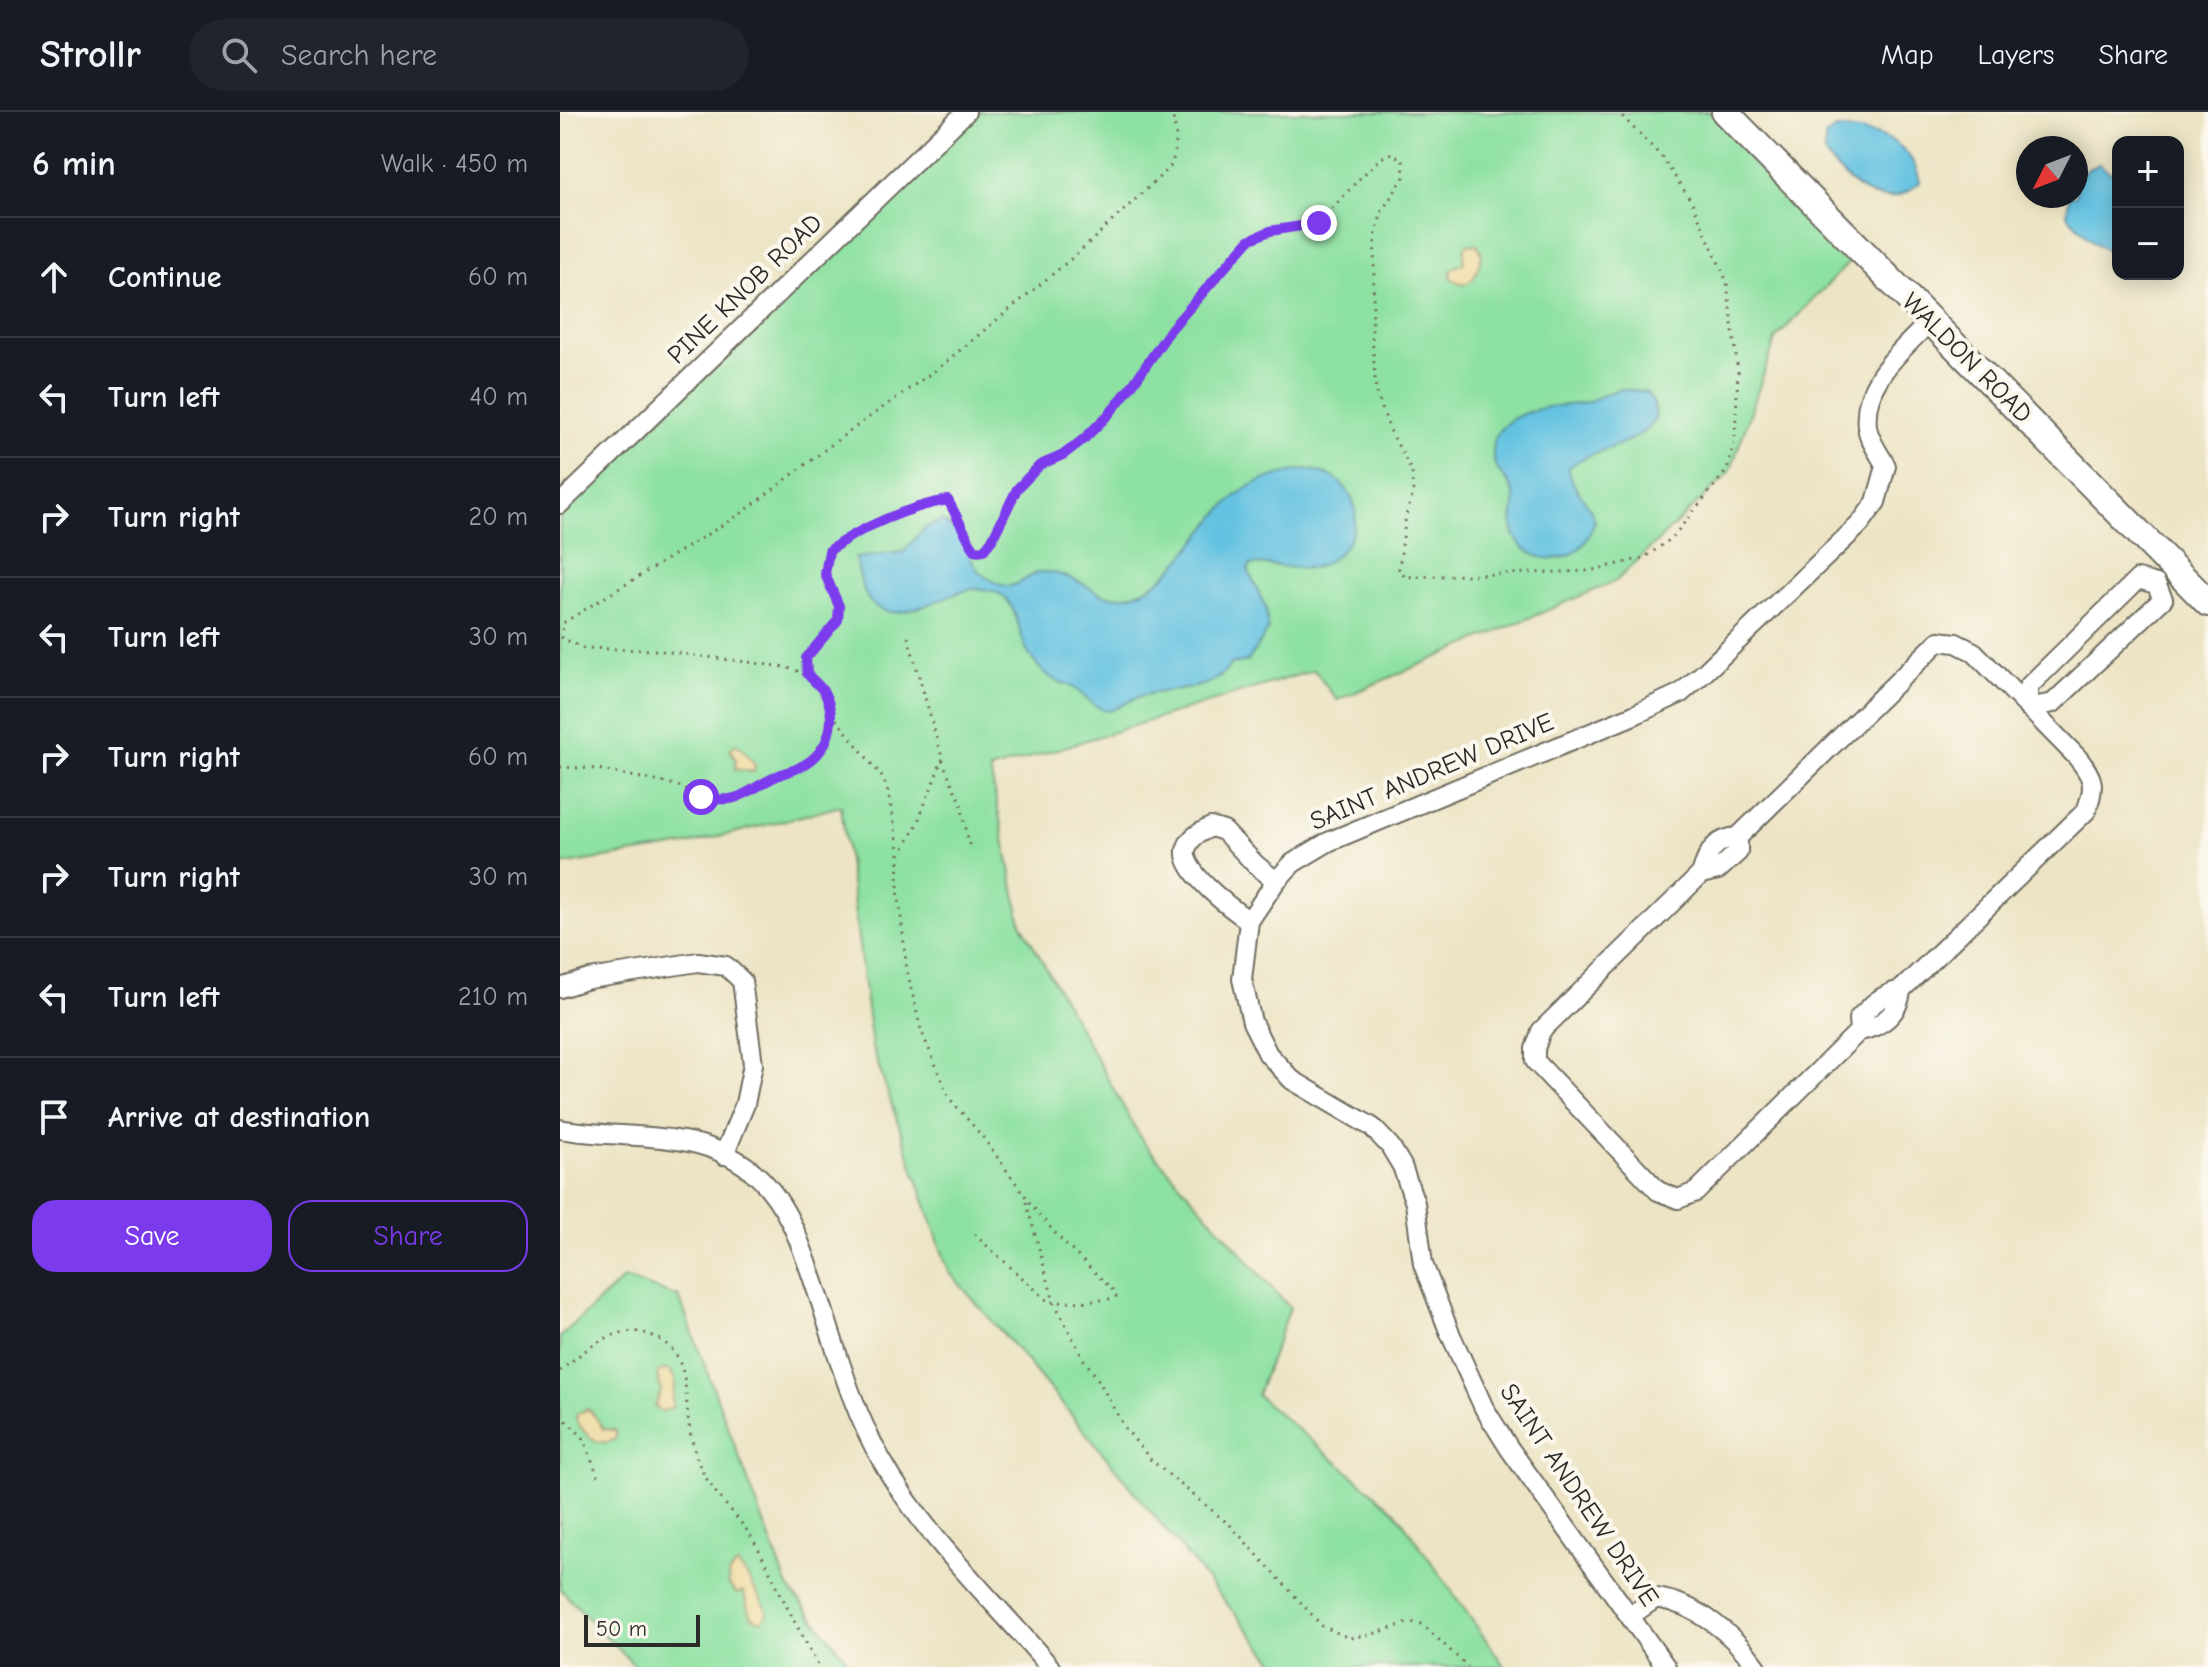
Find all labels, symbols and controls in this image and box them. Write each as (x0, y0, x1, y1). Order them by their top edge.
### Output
search box (189, 19, 749, 91)
text: Strollr (40, 33, 141, 77)
icon: search (217, 33, 261, 77)
text: Search here (281, 38, 437, 73)
text: Map (1881, 39, 1934, 71)
text: Layers (1978, 39, 2054, 71)
text: Share (2098, 39, 2168, 71)
north arrow (2016, 136, 2088, 208)
map controls (2112, 136, 2184, 280)
button: + (2112, 136, 2184, 208)
text: 6 min (32, 144, 116, 184)
text: Walk · 450 m (381, 149, 528, 179)
route end (1301, 205, 1337, 241)
street label: PINE KNOB ROAD (662, 208, 828, 370)
button: − (2112, 208, 2184, 280)
icon: ahead (32, 255, 76, 299)
text: Continue (108, 260, 222, 295)
text: 60 m (468, 262, 528, 292)
street label: WALDON ROAD (1896, 287, 2038, 429)
icon: left (32, 375, 76, 419)
text: Turn left (108, 380, 220, 415)
text: 40 m (469, 382, 528, 412)
icon: right (32, 495, 76, 539)
text: Turn right (108, 500, 240, 535)
text: 20 m (468, 502, 528, 532)
icon: left (32, 615, 76, 659)
text: Turn left (108, 620, 220, 655)
text: 30 m (469, 622, 528, 652)
street label: SAINT ANDREW DRIVE (1306, 707, 1558, 837)
icon: right (32, 735, 76, 779)
text: Turn right (108, 740, 240, 775)
text: 60 m (468, 742, 528, 772)
route start (683, 779, 719, 815)
icon: right (32, 855, 76, 899)
text: Turn right (108, 860, 240, 895)
text: 30 m (469, 862, 528, 892)
icon: left (32, 975, 76, 1019)
text: Turn left (108, 980, 220, 1015)
text: 210 m (458, 982, 528, 1012)
icon: arrive (32, 1095, 76, 1139)
text: Arrive at destination (108, 1100, 370, 1135)
button: Save (32, 1200, 272, 1272)
button: Share (288, 1200, 528, 1272)
street label: SAINT ANDREW DRIVE (1493, 1378, 1665, 1612)
scale bar (584, 1611, 700, 1647)
text: 50 m (596, 1616, 647, 1642)

